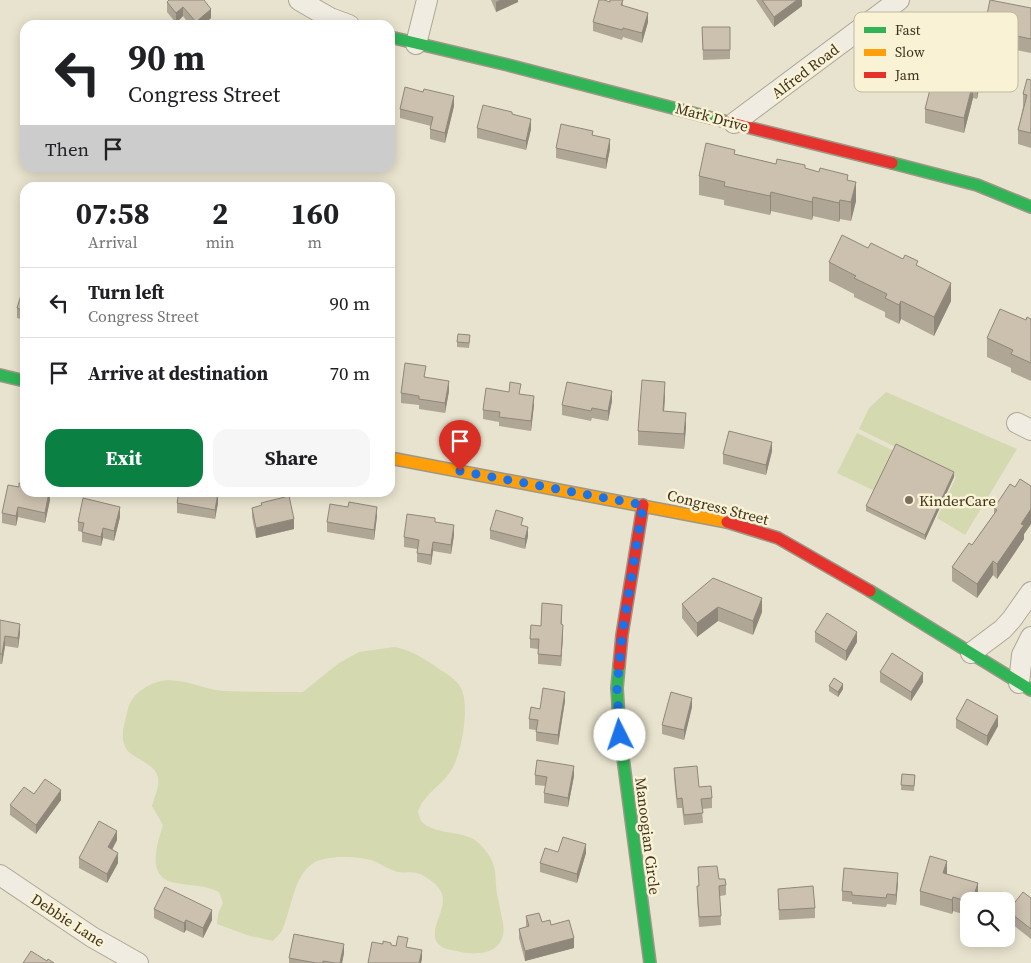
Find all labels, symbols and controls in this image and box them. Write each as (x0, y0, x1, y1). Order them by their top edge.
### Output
legend (854, 12, 1018, 92)
text: Fast (895, 20, 921, 40)
text: 90 m (128, 34, 205, 82)
street label: Alfred Road (767, 38, 843, 103)
icon: left (45, 40, 110, 105)
text: Slow (895, 42, 925, 62)
text: Jam (894, 65, 920, 85)
text: Congress Street (128, 79, 280, 109)
street label: Mark Drive (673, 97, 751, 137)
icon: arrive (99, 135, 127, 163)
text: Then (45, 136, 89, 162)
text: 07:58 (76, 193, 150, 234)
text: 2 (212, 193, 228, 234)
text: 160 (290, 193, 339, 234)
text: Arrival (88, 231, 138, 253)
text: min (206, 231, 235, 253)
text: m (308, 231, 322, 253)
text: Turn left (88, 279, 164, 305)
icon: left (45, 289, 73, 317)
text: 90 m (329, 290, 370, 316)
text: Congress Street (88, 305, 199, 327)
icon: arrive (45, 359, 73, 387)
text: Arrive at destination (88, 360, 268, 386)
text: 70 m (329, 360, 370, 386)
pin (439, 420, 481, 471)
icon: arrive (446, 427, 474, 455)
button: Exit (45, 429, 203, 487)
button: Share (213, 429, 370, 487)
street label: Congress Street (665, 484, 771, 530)
place label: KinderCare (919, 490, 996, 511)
marker: KinderCare (903, 494, 915, 506)
position arrow (593, 708, 645, 760)
street label: Manoogian Circle (630, 776, 666, 896)
street label: Debbie Lane (27, 888, 109, 952)
map controls (960, 892, 1015, 947)
button: search (960, 892, 1015, 947)

